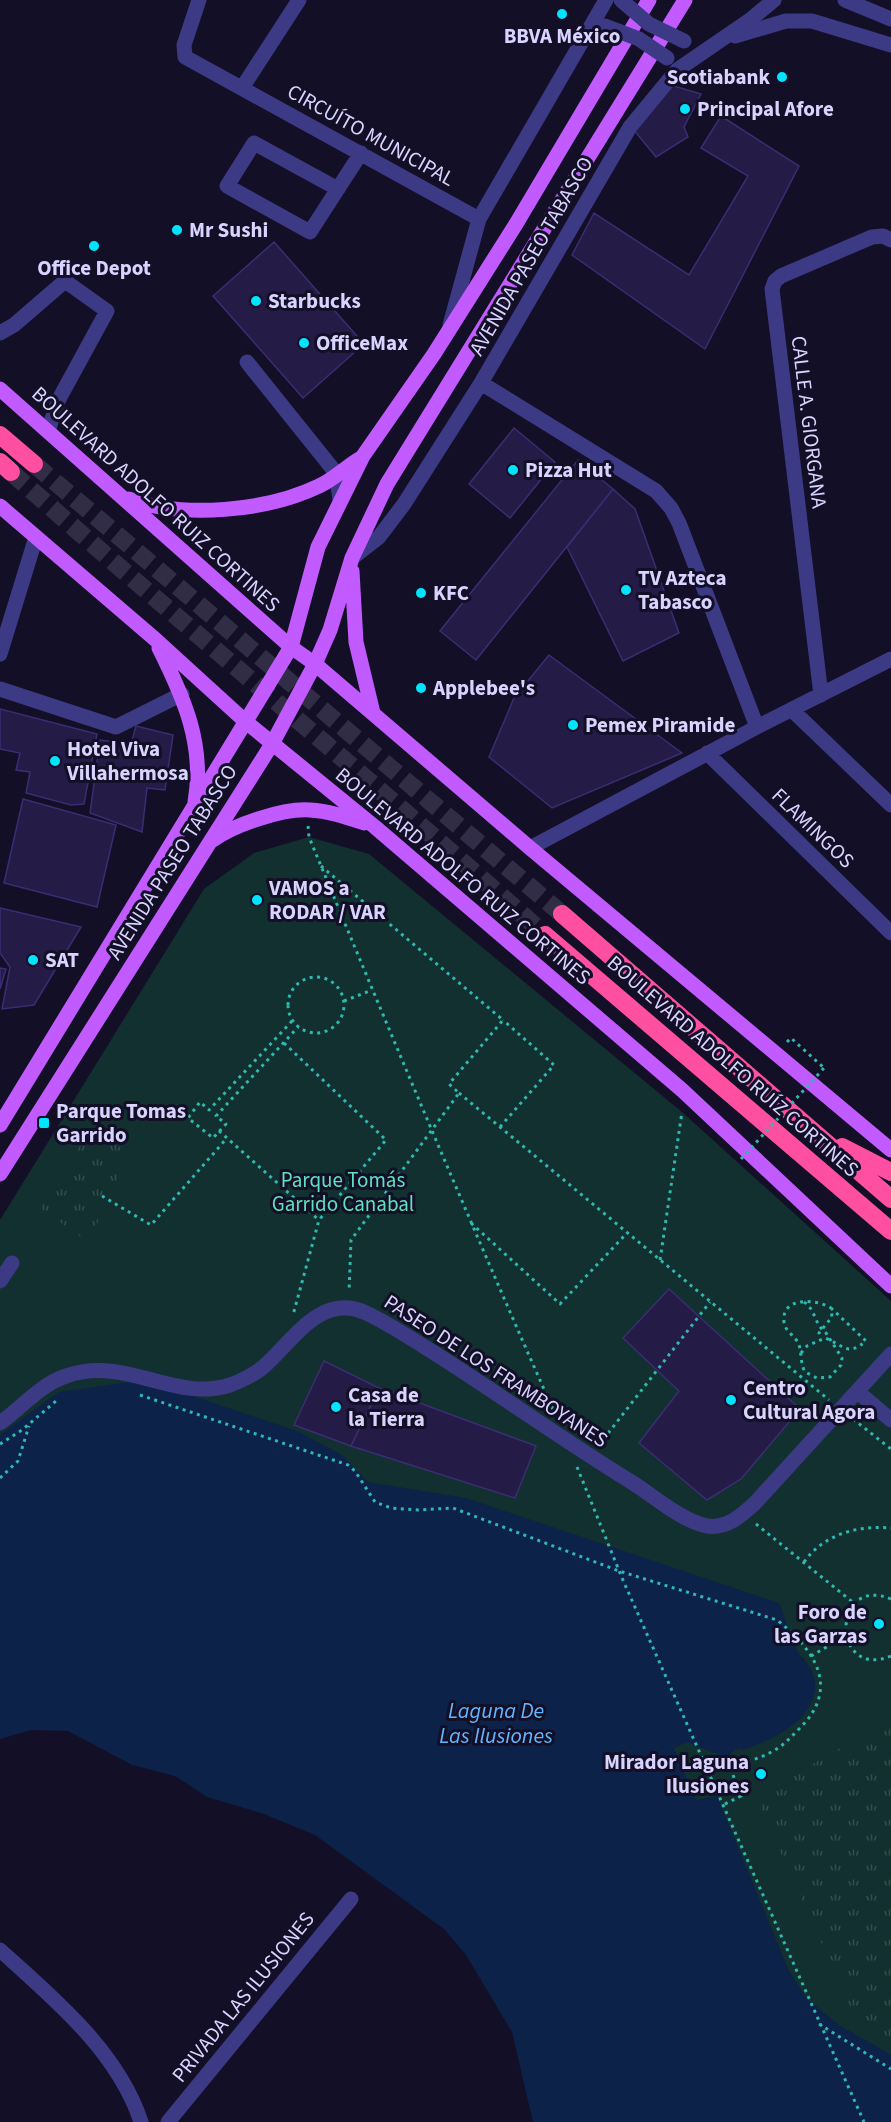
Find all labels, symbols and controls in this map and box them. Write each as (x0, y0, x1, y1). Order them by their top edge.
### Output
marker: BBVA México (555, 7, 569, 21)
place label: BBVA México (504, 21, 620, 51)
place label: Scotiabank (667, 62, 770, 92)
marker: Scotiabank (775, 70, 789, 84)
street label: CIRCUÍTO MUNICIPAL (282, 77, 460, 193)
place label: Principal Afore (697, 94, 834, 124)
marker: Principal Afore (678, 102, 692, 116)
street label: AVENIDA PASEO TABASCO (462, 151, 600, 361)
place label: Mr Sushi (189, 215, 268, 245)
marker: Mr Sushi (170, 223, 184, 237)
marker: Office Depot (87, 239, 101, 253)
place label: Office Depot (37, 253, 151, 283)
place label: Starbucks (268, 286, 361, 316)
marker: Starbucks (249, 294, 263, 308)
place label: OfficeMax (316, 328, 408, 358)
street label: CALLE A. GIORGANA (784, 334, 835, 511)
marker: OfficeMax (297, 336, 311, 350)
street label: BOULEVARD ADOLFO RUIZ CORTINES (25, 379, 287, 619)
place label: Pizza Hut (525, 455, 612, 485)
marker: Pizza Hut (506, 463, 520, 477)
place label: TV Azteca Tabasco (638, 563, 726, 617)
place label: KFC (433, 578, 469, 608)
marker: TV Azteca Tabasco (619, 583, 633, 597)
marker: KFC (414, 586, 428, 600)
place label: Applebee's (432, 673, 535, 703)
marker: Applebee's (414, 681, 428, 695)
place label: Pemex Piramide (585, 710, 735, 740)
marker: Pemex Piramide (566, 718, 580, 732)
place label: Hotel Viva Villahermosa (66, 734, 189, 788)
marker: Hotel Viva Villahermosa (48, 754, 62, 768)
street label: AVENIDA PASEO TABASCO (100, 759, 244, 965)
street label: BOULEVARD ADOLFO RUIZ CORTINES (329, 760, 597, 992)
street label: FLAMINGOS (765, 781, 861, 875)
place label: VAMOS a RODAR / VAR (268, 873, 386, 927)
marker: VAMOS a RODAR / VAR (250, 893, 264, 907)
place label: SAT (45, 945, 79, 975)
street label: BOULEVARD ADOLFO RUÍZ CORTINES (600, 948, 866, 1184)
marker: SAT (26, 953, 40, 967)
place label: Parque Tomas Garrido (56, 1096, 186, 1150)
marker: Parque Tomas Garrido (37, 1116, 51, 1130)
park label: Parque Tomás Garrido Canabal (272, 1165, 414, 1219)
street label: PASEO DE LOS FRAMBOYANES (378, 1287, 614, 1455)
place label: Centro Cultural Agora (743, 1373, 875, 1427)
place label: Casa de la Tierra (348, 1380, 425, 1434)
marker: Centro Cultural Agora (724, 1393, 738, 1407)
marker: Casa de la Tierra (329, 1400, 343, 1414)
place label: Foro de las Garzas (774, 1597, 867, 1651)
marker: Foro de las Garzas (872, 1617, 886, 1631)
water label: Laguna De Las Ilusiones (439, 1695, 553, 1752)
place label: Mirador Laguna Ilusiones (604, 1747, 749, 1801)
marker: Mirador Laguna Ilusiones (754, 1767, 768, 1781)
street label: PRIVADA LAS ILUSIONES (165, 1905, 321, 2089)

